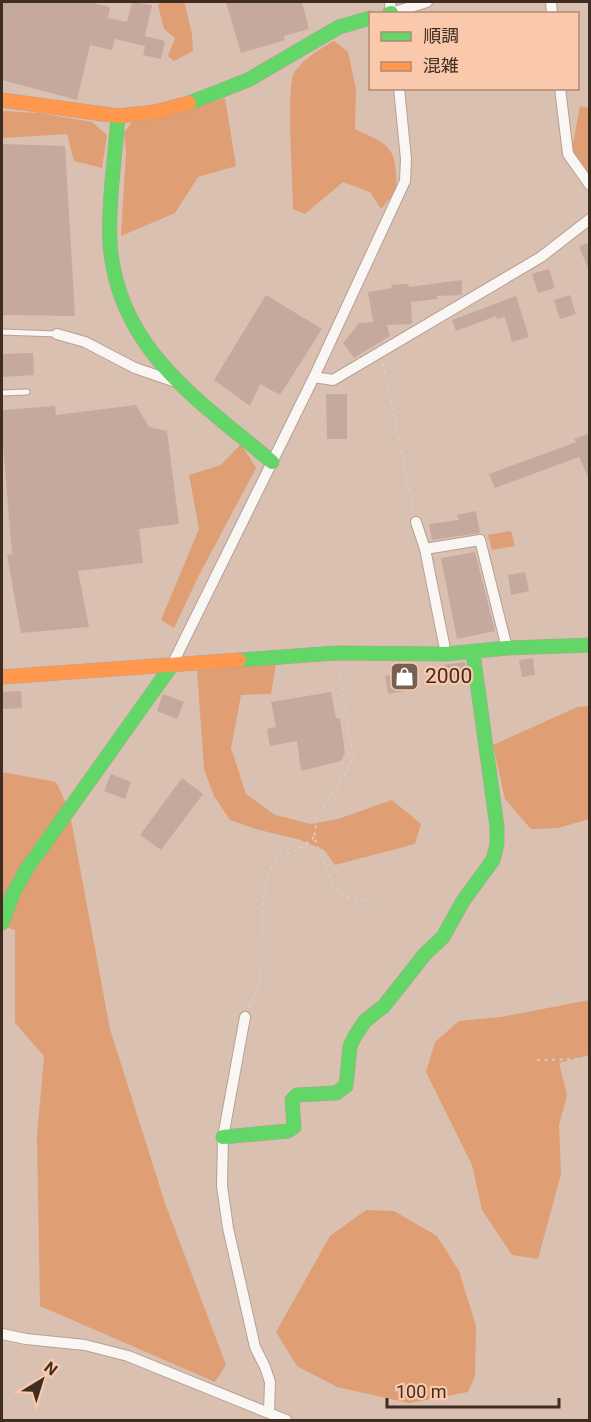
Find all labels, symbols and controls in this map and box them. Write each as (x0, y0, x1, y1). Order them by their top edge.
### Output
legend (369, 12, 579, 90)
text: 順調 (423, 25, 459, 46)
text: 混雑 (423, 55, 459, 76)
shop icon: 2000 (388, 660, 420, 692)
place label: 2000 (425, 664, 472, 688)
north arrow (12, 1350, 72, 1410)
text: N (41, 1358, 61, 1380)
scale bar (387, 1371, 560, 1409)
text: 100 m (396, 1381, 447, 1402)

